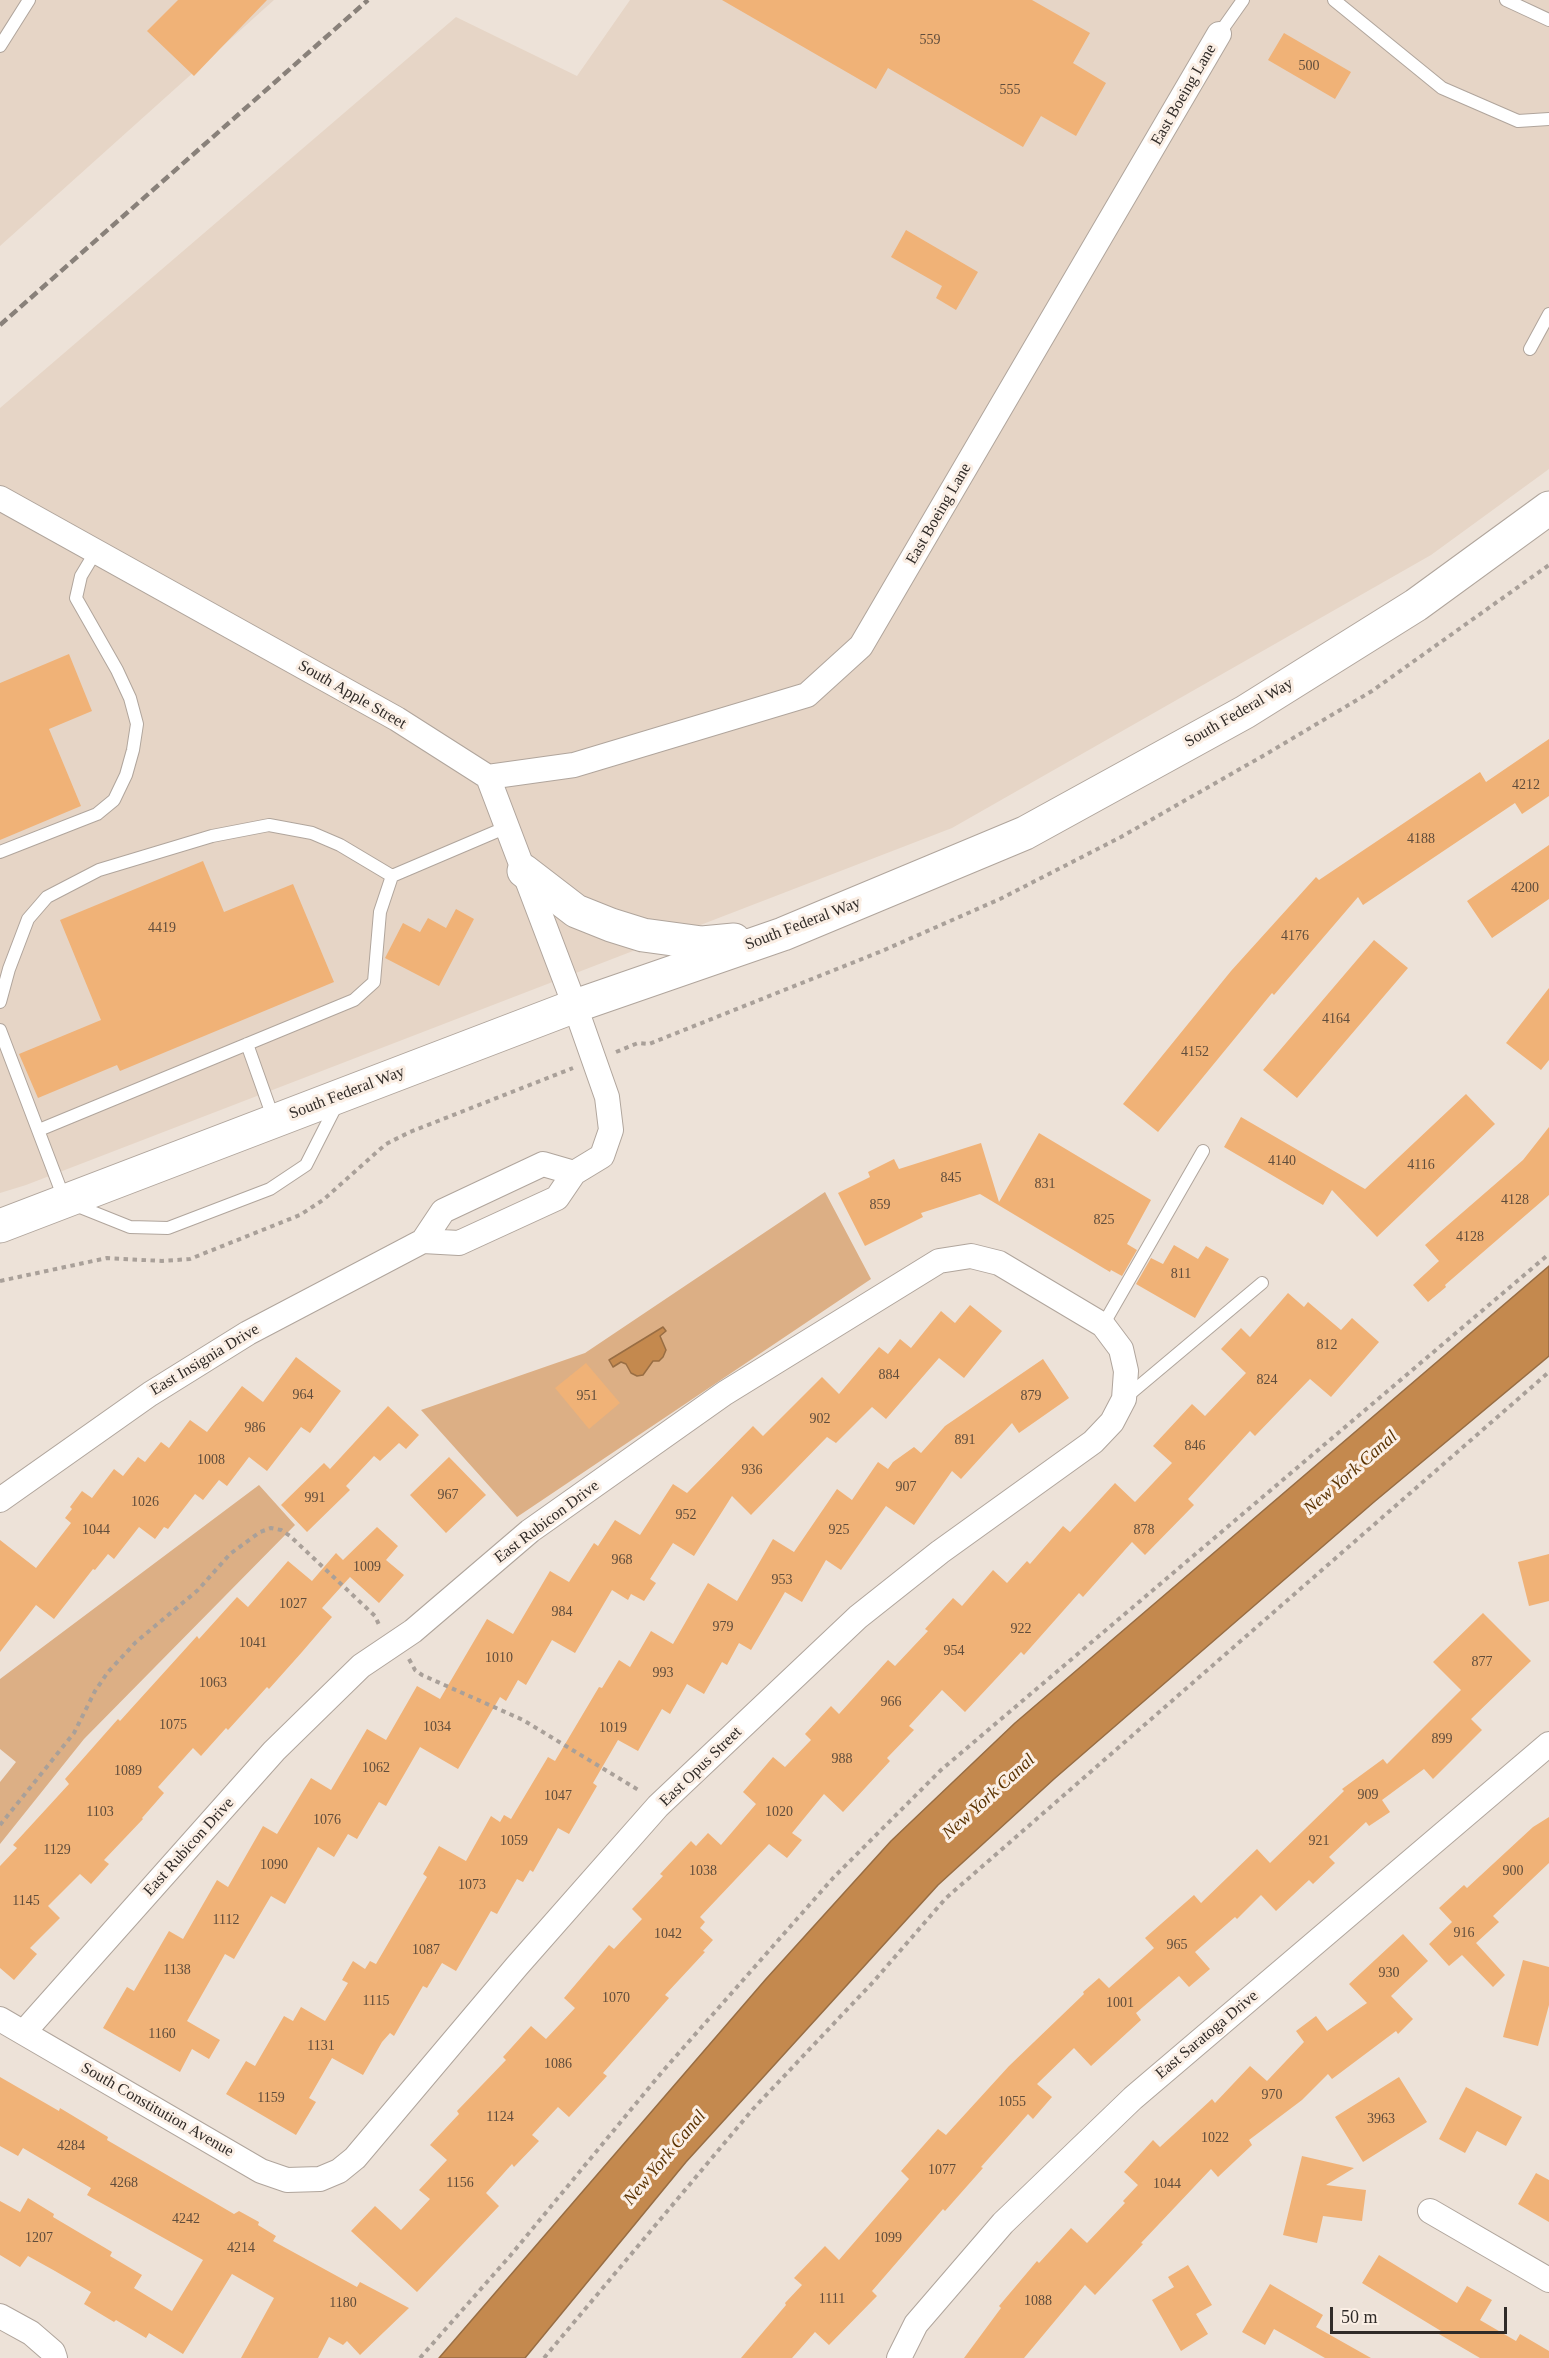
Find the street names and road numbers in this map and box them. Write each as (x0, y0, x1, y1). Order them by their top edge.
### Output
street label: East Boeing Lane (1147, 41, 1221, 149)
street label: East Boeing Lane (902, 460, 976, 568)
street label: South Apple Street (294, 656, 410, 734)
street label: South Federal Way (1181, 674, 1297, 752)
street label: South Federal Way (742, 893, 864, 955)
street label: South Federal Way (286, 1062, 408, 1124)
street label: East Insignia Drive (147, 1320, 263, 1400)
street label: East Rubicon Drive (491, 1476, 603, 1568)
street label: East Opus Street (656, 1723, 746, 1811)
street label: East Rubicon Drive (140, 1794, 238, 1900)
street label: East Saratoga Drive (1152, 1987, 1262, 2083)
street label: South Constitution Avenue (77, 2058, 237, 2162)

